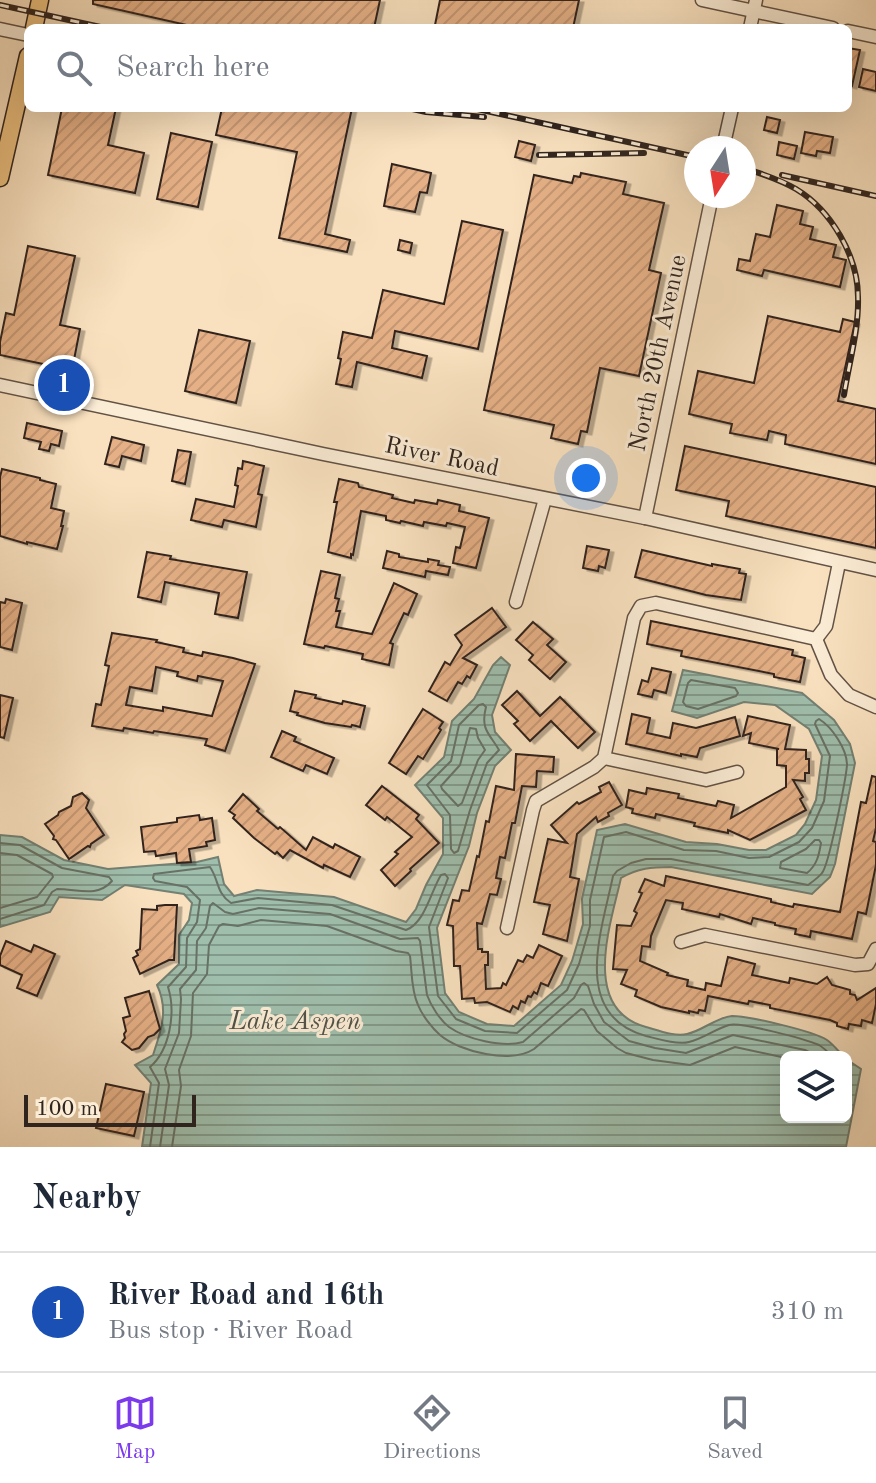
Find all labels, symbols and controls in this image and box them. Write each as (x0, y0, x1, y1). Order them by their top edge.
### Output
search box (24, 24, 852, 112)
icon: search (52, 46, 96, 90)
text: Search here (116, 53, 270, 83)
north arrow (684, 136, 756, 208)
street label: North 20th Avenue (626, 253, 692, 454)
pin: 1 (38, 355, 90, 415)
street label: River Road (382, 434, 501, 482)
your location (566, 458, 606, 498)
water label: Lake Aspen (228, 1009, 361, 1035)
map controls (780, 1051, 852, 1123)
button: layers (780, 1051, 852, 1123)
scale bar (24, 1091, 196, 1127)
text: 100 m (36, 1098, 98, 1120)
text: Nearby (32, 1182, 142, 1216)
text: River Road and 16th (108, 1281, 384, 1311)
text: 1 (50, 1299, 66, 1325)
text: 310 m (771, 1299, 844, 1325)
text: Bus stop · River Road (108, 1318, 353, 1344)
tab: Map (113, 1391, 157, 1466)
tab: Directions (383, 1391, 481, 1466)
tab: Saved (707, 1391, 763, 1466)

